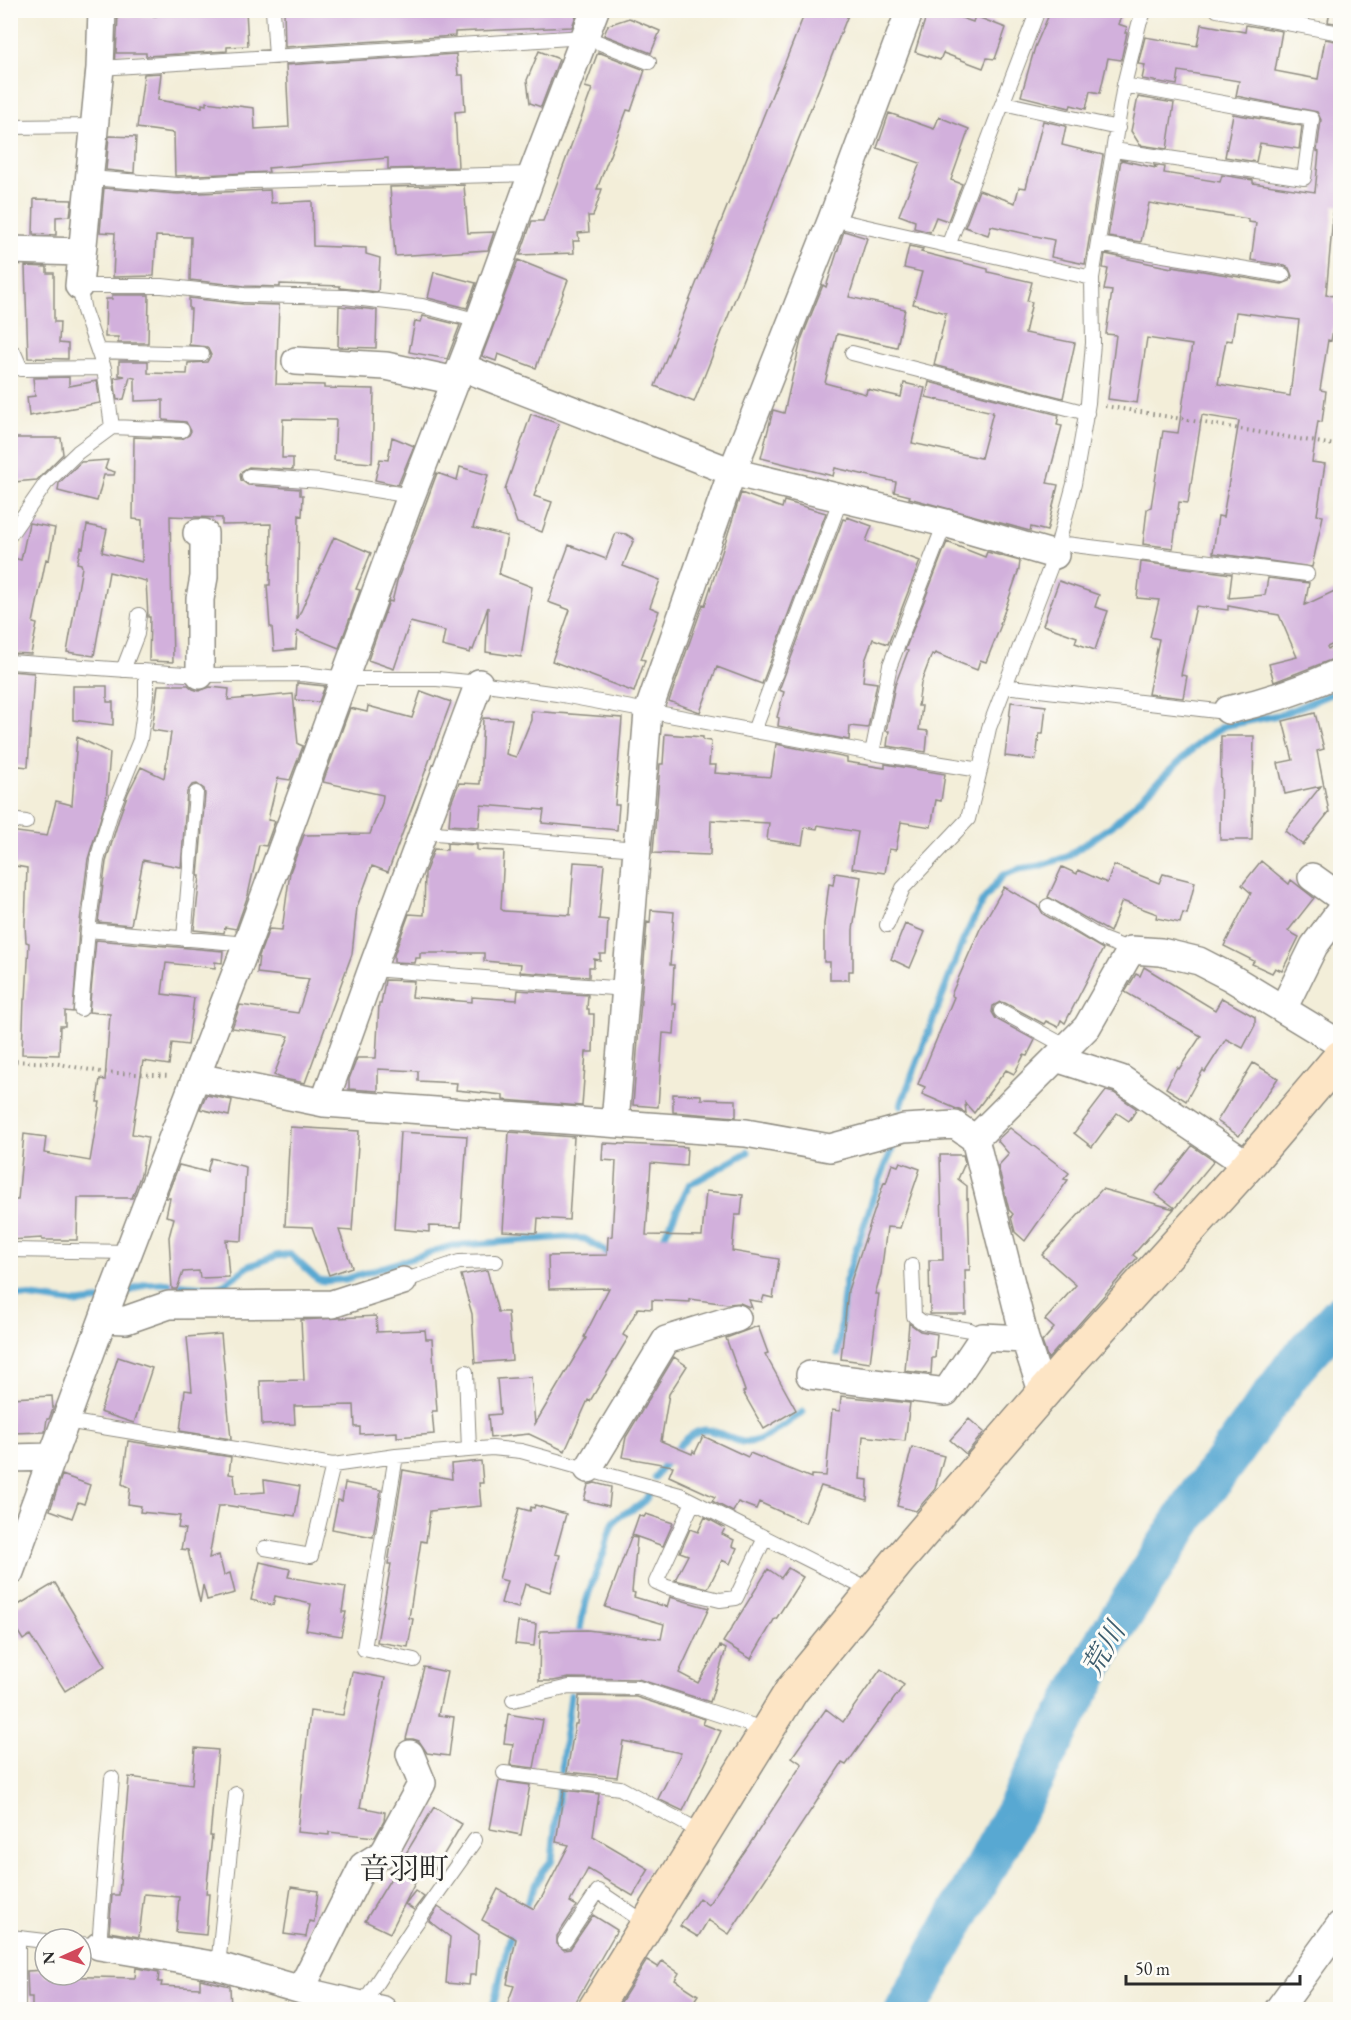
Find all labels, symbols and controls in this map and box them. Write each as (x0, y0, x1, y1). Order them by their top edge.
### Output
water label: 荒川 (1073, 1613, 1134, 1682)
district label: 音羽町 (359, 1849, 449, 1888)
north arrow (33, 1927, 93, 1987)
scale bar (1126, 1948, 1300, 1986)
text: N (38, 1951, 59, 1965)
text: 50 m (1135, 1957, 1170, 1980)

